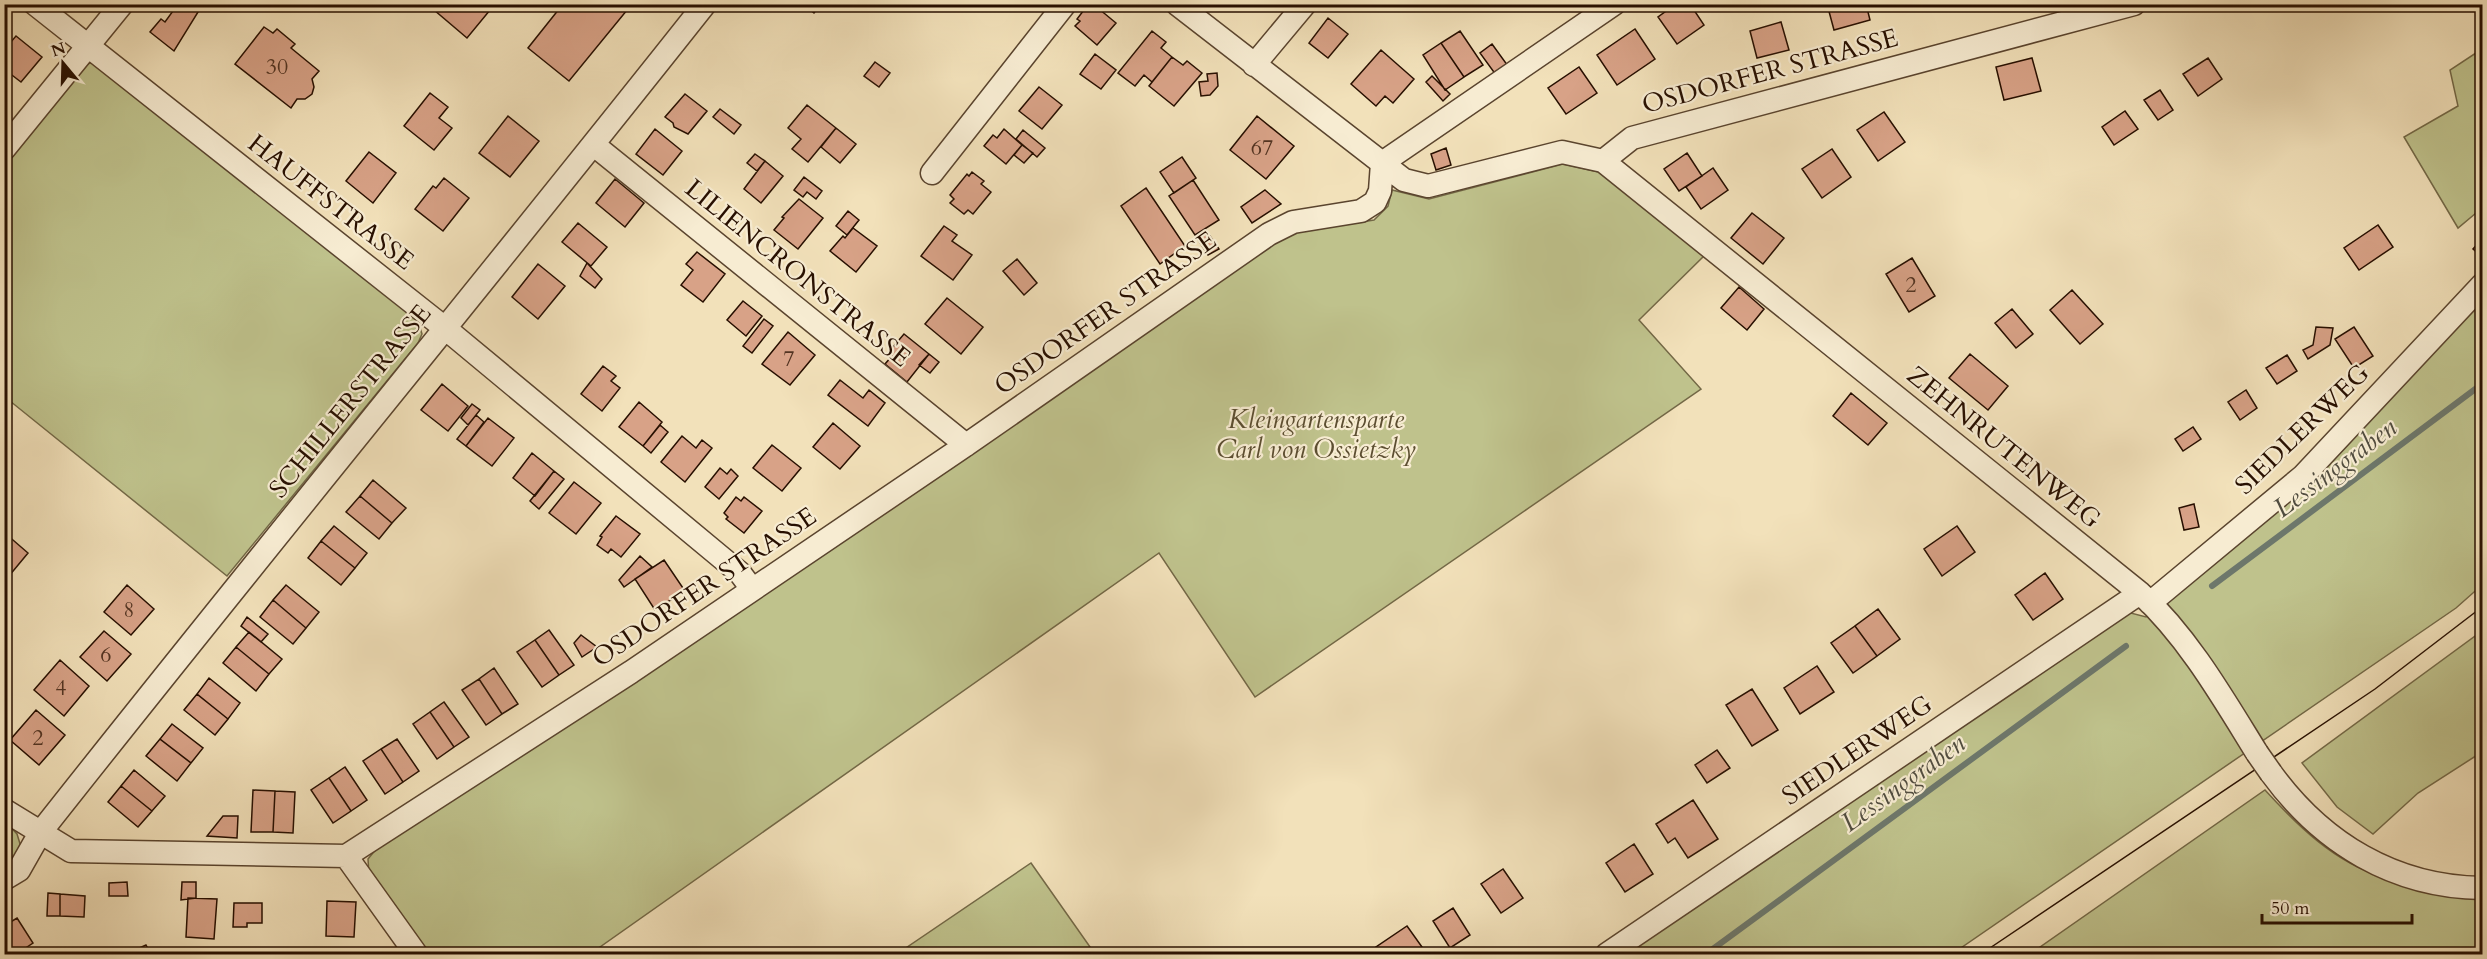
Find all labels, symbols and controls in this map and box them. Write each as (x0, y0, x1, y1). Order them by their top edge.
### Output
street label: OSDORFER STRASSE (1638, 20, 1902, 122)
north arrow (33, 33, 93, 93)
text: N (48, 37, 69, 62)
house number: 30 (266, 52, 288, 82)
street label: HAUFFSTRASSE (241, 126, 421, 278)
house number: 67 (1251, 133, 1273, 163)
street label: LILIENCRONSTRASSE (678, 171, 918, 375)
street label: OSDORFER STRASSE (987, 223, 1223, 403)
house number: 2 (1905, 270, 1917, 300)
street label: SCHILLERSTRASSE (261, 297, 439, 505)
house number: 7 (783, 344, 795, 374)
street label: SIEDLERWEG (2227, 356, 2377, 502)
street label: ZEHNRUTENWEG (1900, 358, 2108, 536)
park label: Kleingartensparte Carl von Ossietzky (1216, 402, 1416, 467)
water label: Lessinggraben (2266, 409, 2404, 527)
street label: OSDORFER STRASSE (585, 499, 823, 675)
house number: 8 (123, 595, 135, 625)
house number: 6 (100, 640, 112, 670)
house number: 4 (55, 673, 67, 703)
street label: SIEDLERWEG (1775, 687, 1939, 813)
house number: 2 (32, 723, 44, 753)
water label: Lessinggraben (1833, 725, 1973, 841)
scale bar (2262, 887, 2412, 925)
text: 50 m (2271, 896, 2310, 921)

